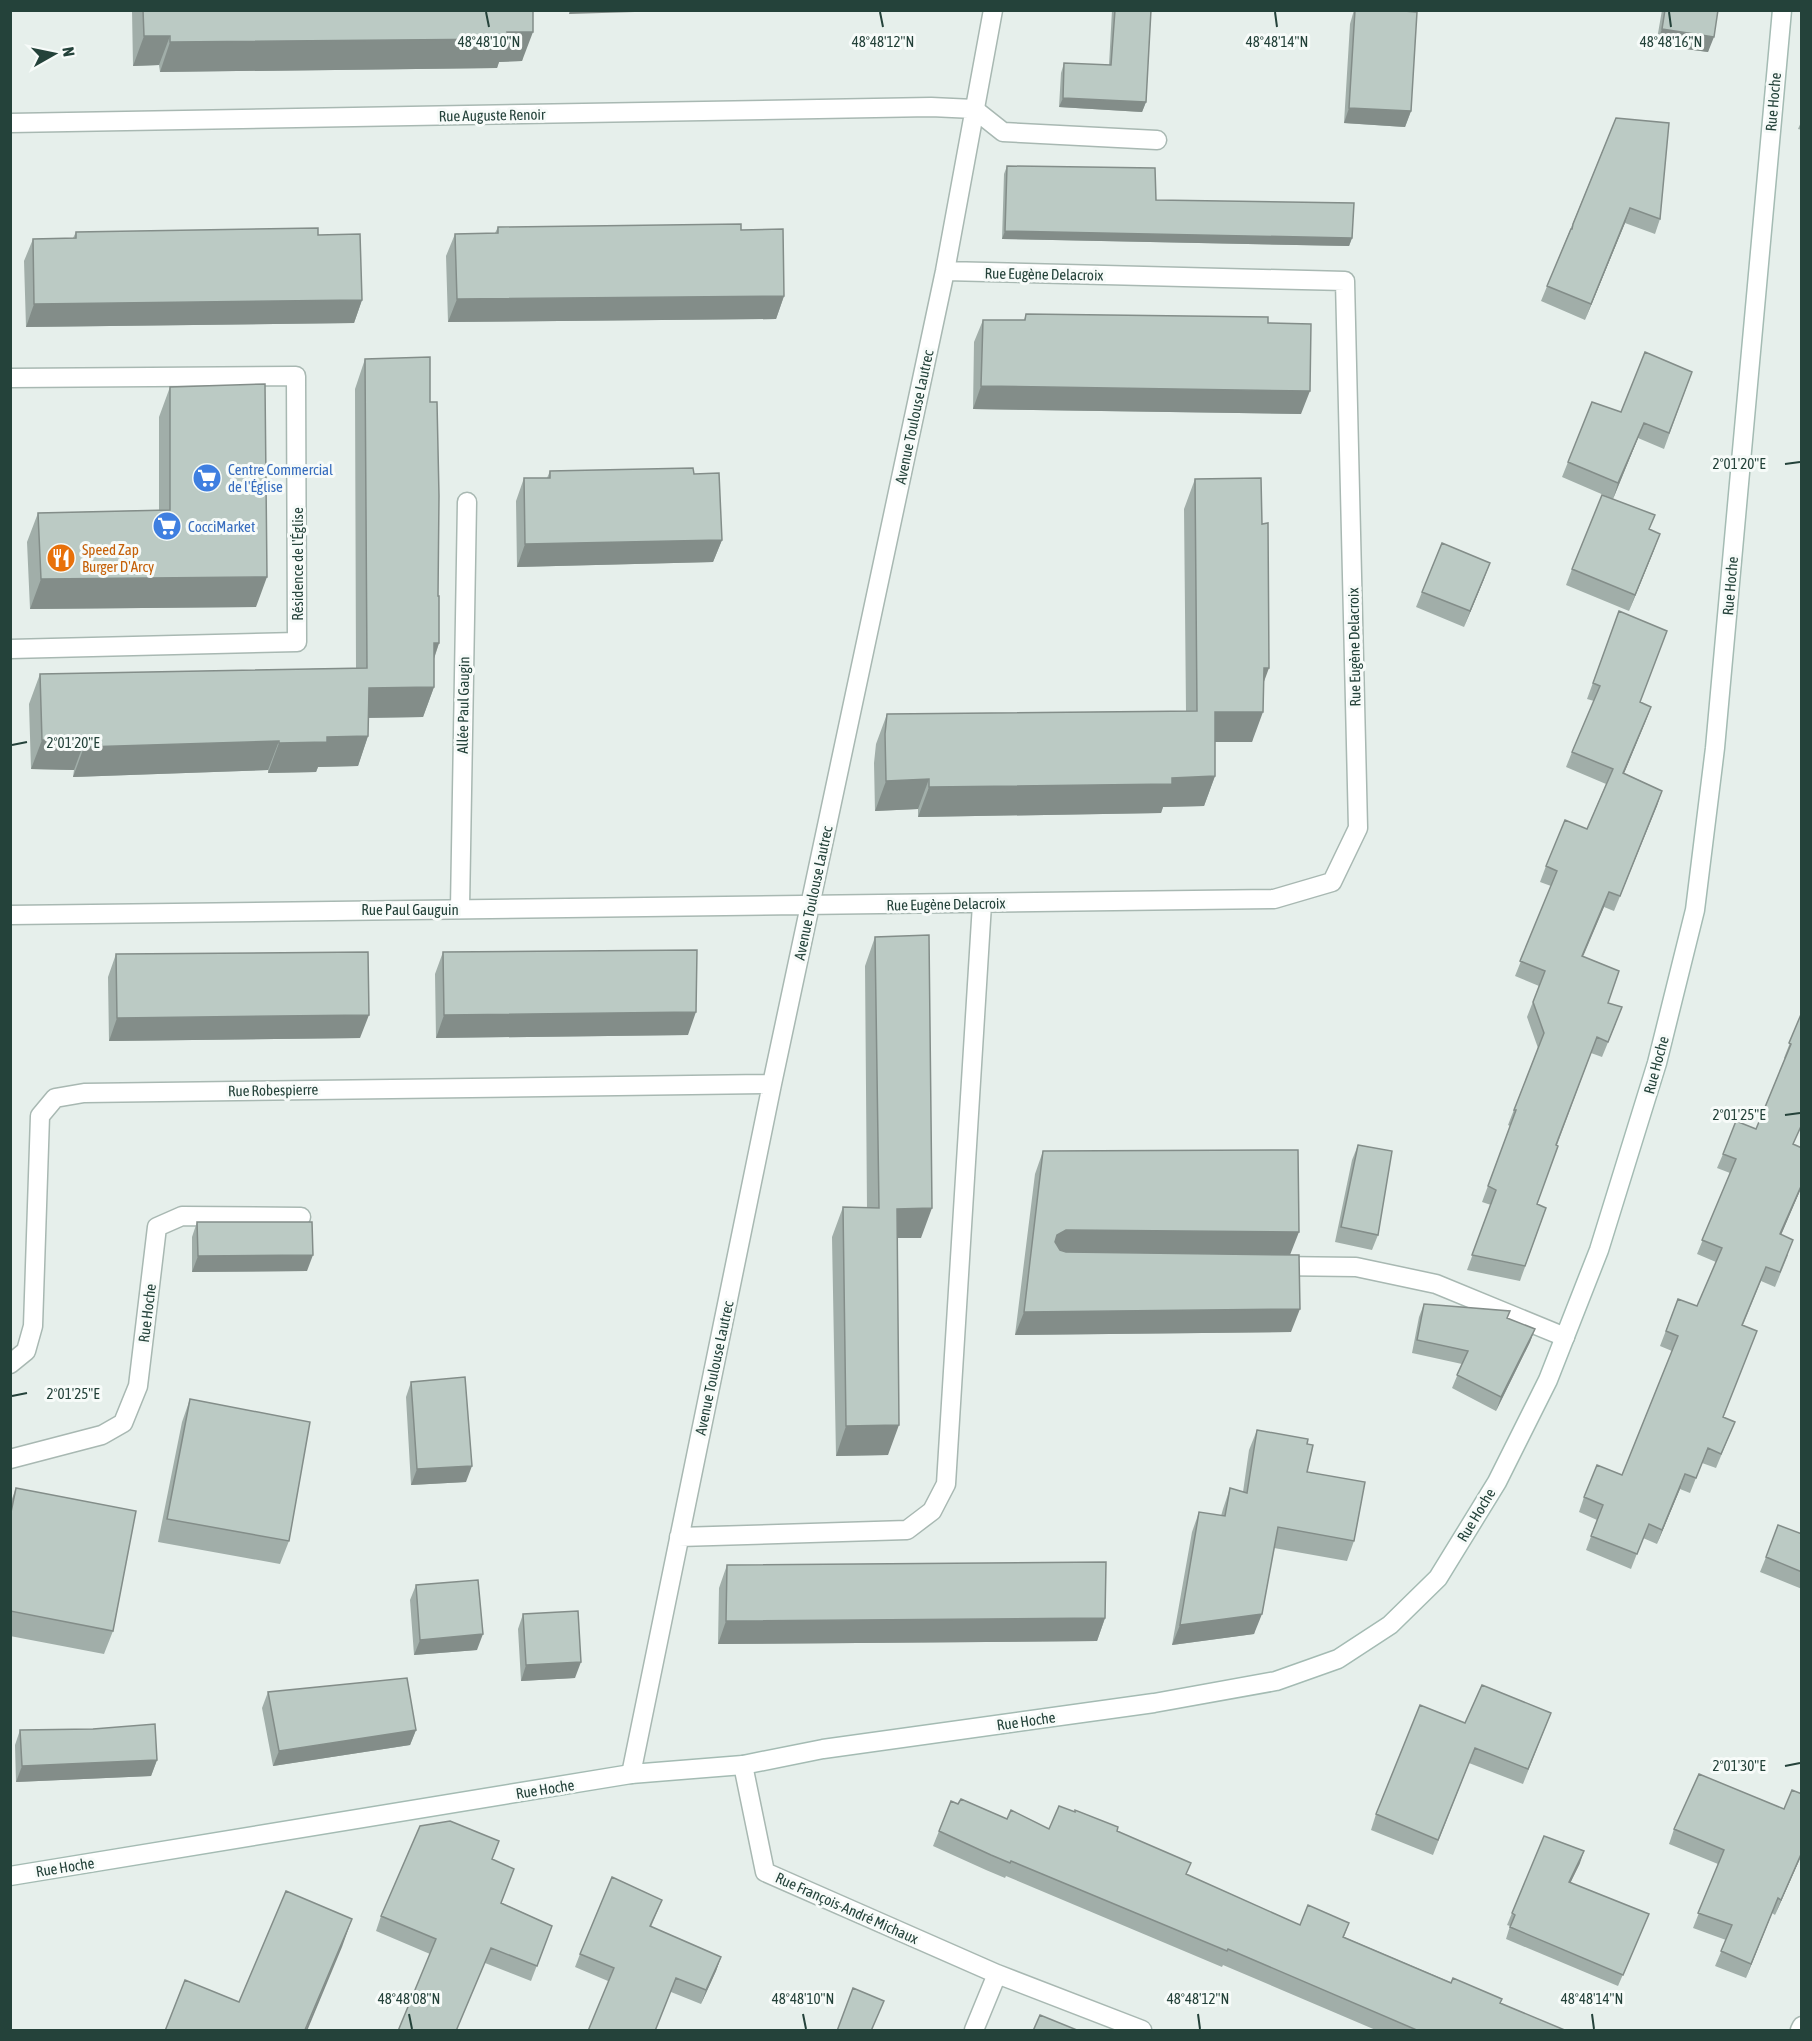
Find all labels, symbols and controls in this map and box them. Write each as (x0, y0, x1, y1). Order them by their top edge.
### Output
north arrow (24, 24, 84, 84)
text: 48°48'10"N (458, 33, 520, 50)
text: 48°48'12"N (852, 33, 914, 50)
text: 48°48'14"N (1246, 33, 1308, 50)
text: 48°48'16"N (1640, 33, 1702, 50)
text: N (59, 46, 78, 58)
street label: Rue Hoche (1762, 72, 1784, 132)
street label: Rue Auguste Renoir (438, 106, 546, 124)
street label: Rue Eugène Delacroix (984, 264, 1104, 284)
street label: Avenue Toulouse Lautrec (891, 348, 937, 486)
text: 2°01'20"E (1712, 455, 1766, 472)
place label: Centre Commercial de l'Église (228, 461, 333, 495)
supermarket icon: Centre Commercial de l'Église (191, 462, 223, 494)
street label: Résidence de l'Église (289, 507, 306, 621)
supermarket icon: CocciMarket (151, 510, 183, 542)
place label: CocciMarket (188, 518, 255, 535)
place label: Speed Zap Burger D'Arcy (82, 541, 154, 575)
restaurant icon: Speed Zap Burger D'Arcy (45, 542, 77, 574)
street label: Rue Hoche (1719, 556, 1741, 616)
street label: Rue Eugène Delacroix (1344, 587, 1364, 707)
street label: Allée Paul Gaugin (454, 656, 472, 754)
text: 2°01'20"E (46, 734, 100, 751)
street label: Avenue Toulouse Lautrec (790, 824, 836, 962)
street label: Rue Eugène Delacroix (886, 894, 1006, 914)
street label: Rue Paul Gauguin (361, 901, 459, 918)
street label: Rue Hoche (1640, 1034, 1672, 1096)
street label: Rue Robespierre (228, 1081, 319, 1099)
text: 2°01'25"E (1712, 1106, 1766, 1123)
street label: Rue Hoche (135, 1282, 159, 1343)
street label: Avenue Toulouse Lautrec (691, 1299, 737, 1437)
text: 2°01'25"E (46, 1385, 100, 1402)
street label: Rue Hoche (1454, 1485, 1499, 1545)
street label: Rue Hoche (996, 1708, 1057, 1734)
text: 2°01'30"E (1712, 1757, 1766, 1774)
street label: Rue Hoche (515, 1776, 576, 1802)
street label: Rue Hoche (35, 1854, 96, 1880)
street label: Rue François-André Michaux (773, 1869, 921, 1947)
text: 48°48'08"N (378, 1990, 440, 2007)
text: 48°48'10"N (772, 1990, 834, 2007)
text: 48°48'12"N (1167, 1990, 1229, 2007)
text: 48°48'14"N (1561, 1990, 1623, 2007)

